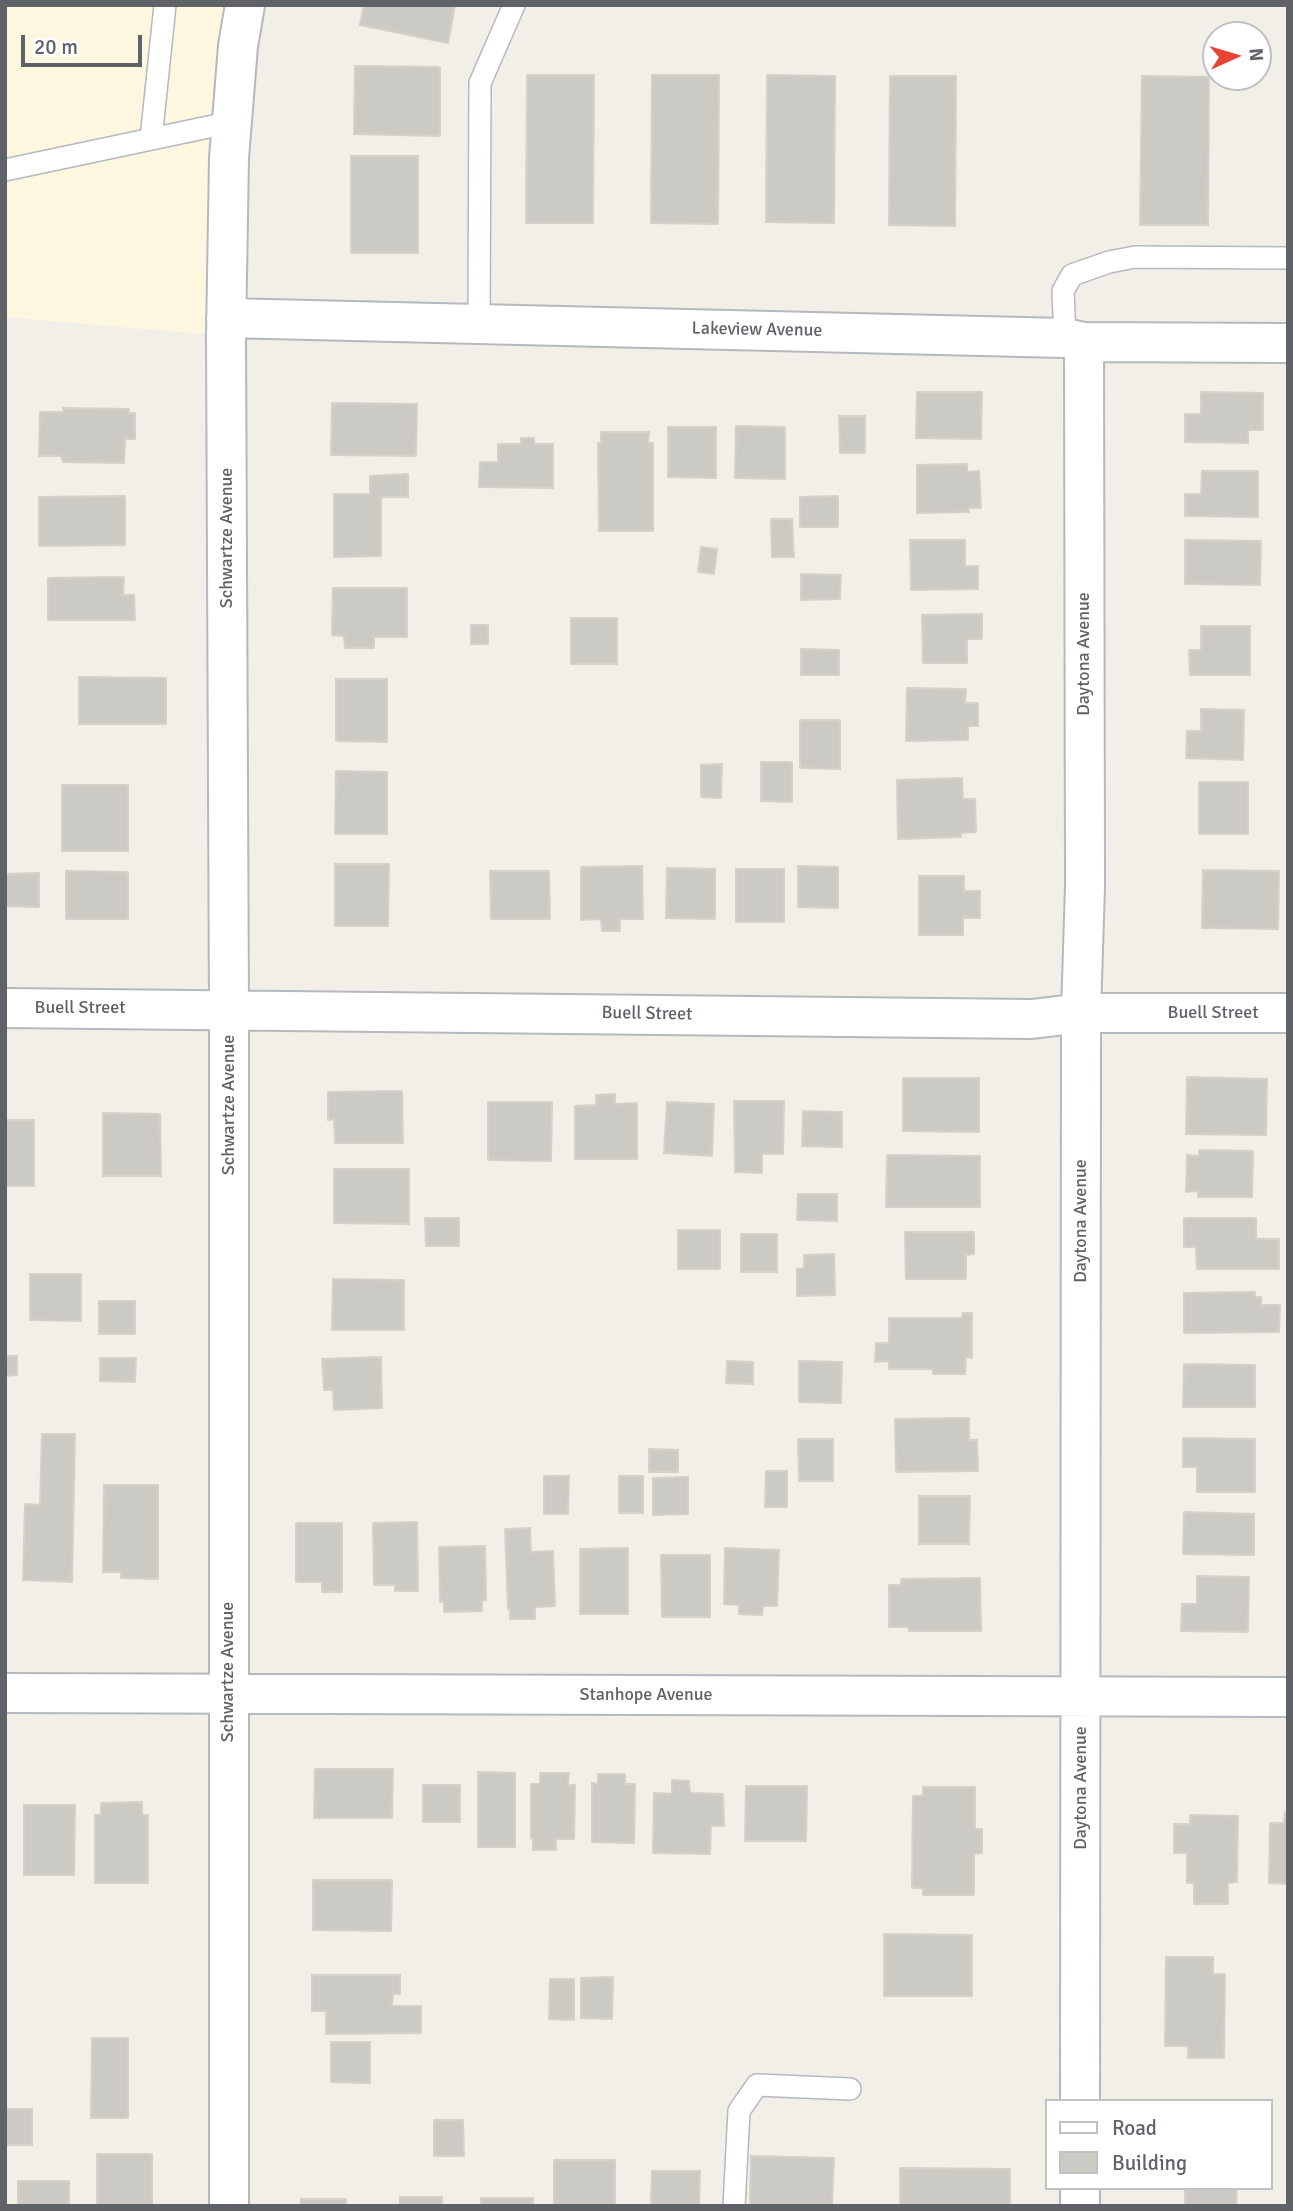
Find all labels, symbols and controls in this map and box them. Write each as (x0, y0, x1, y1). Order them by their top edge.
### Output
scale bar (24, 21, 145, 65)
north arrow (1202, 21, 1272, 91)
text: 20 m (34, 34, 78, 60)
text: N (1244, 47, 1268, 62)
street label: Lakeview Avenue (691, 318, 823, 342)
street label: Schwartze Avenue (216, 468, 238, 608)
street label: Daytona Avenue (1073, 592, 1095, 716)
street label: Buell Street (35, 997, 125, 1019)
street label: Buell Street (601, 1002, 693, 1026)
street label: Buell Street (1168, 1002, 1258, 1024)
street label: Schwartze Avenue (218, 1035, 240, 1175)
street label: Daytona Avenue (1070, 1159, 1092, 1283)
street label: Schwartze Avenue (217, 1602, 239, 1742)
street label: Stanhope Avenue (579, 1684, 713, 1706)
street label: Daytona Avenue (1070, 1726, 1092, 1850)
legend (1044, 2099, 1272, 2190)
text: Road (1112, 2115, 1157, 2141)
text: Building (1112, 2150, 1187, 2176)

